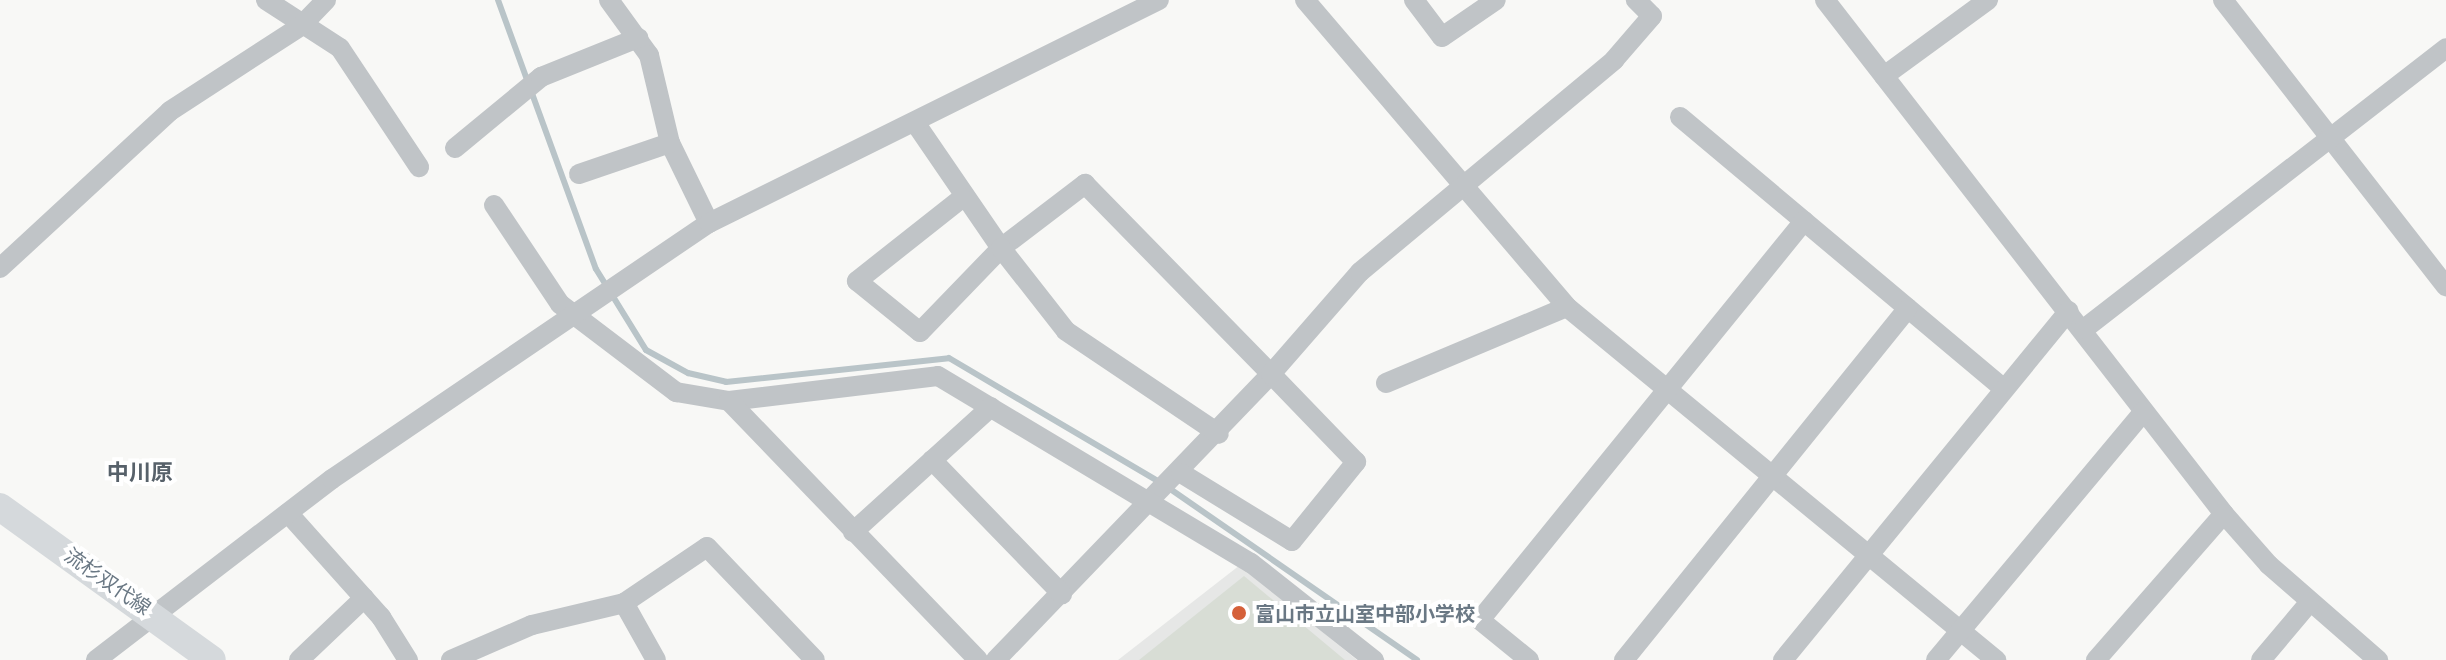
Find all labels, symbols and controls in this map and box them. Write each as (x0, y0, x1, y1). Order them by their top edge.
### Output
district label: 中川原 (107, 459, 173, 485)
street label: 流杉双代線 (60, 542, 156, 620)
place label: 富山市立山室中部小学校 (1255, 601, 1475, 625)
marker: 富山市立山室中部小学校 (1230, 604, 1248, 622)

